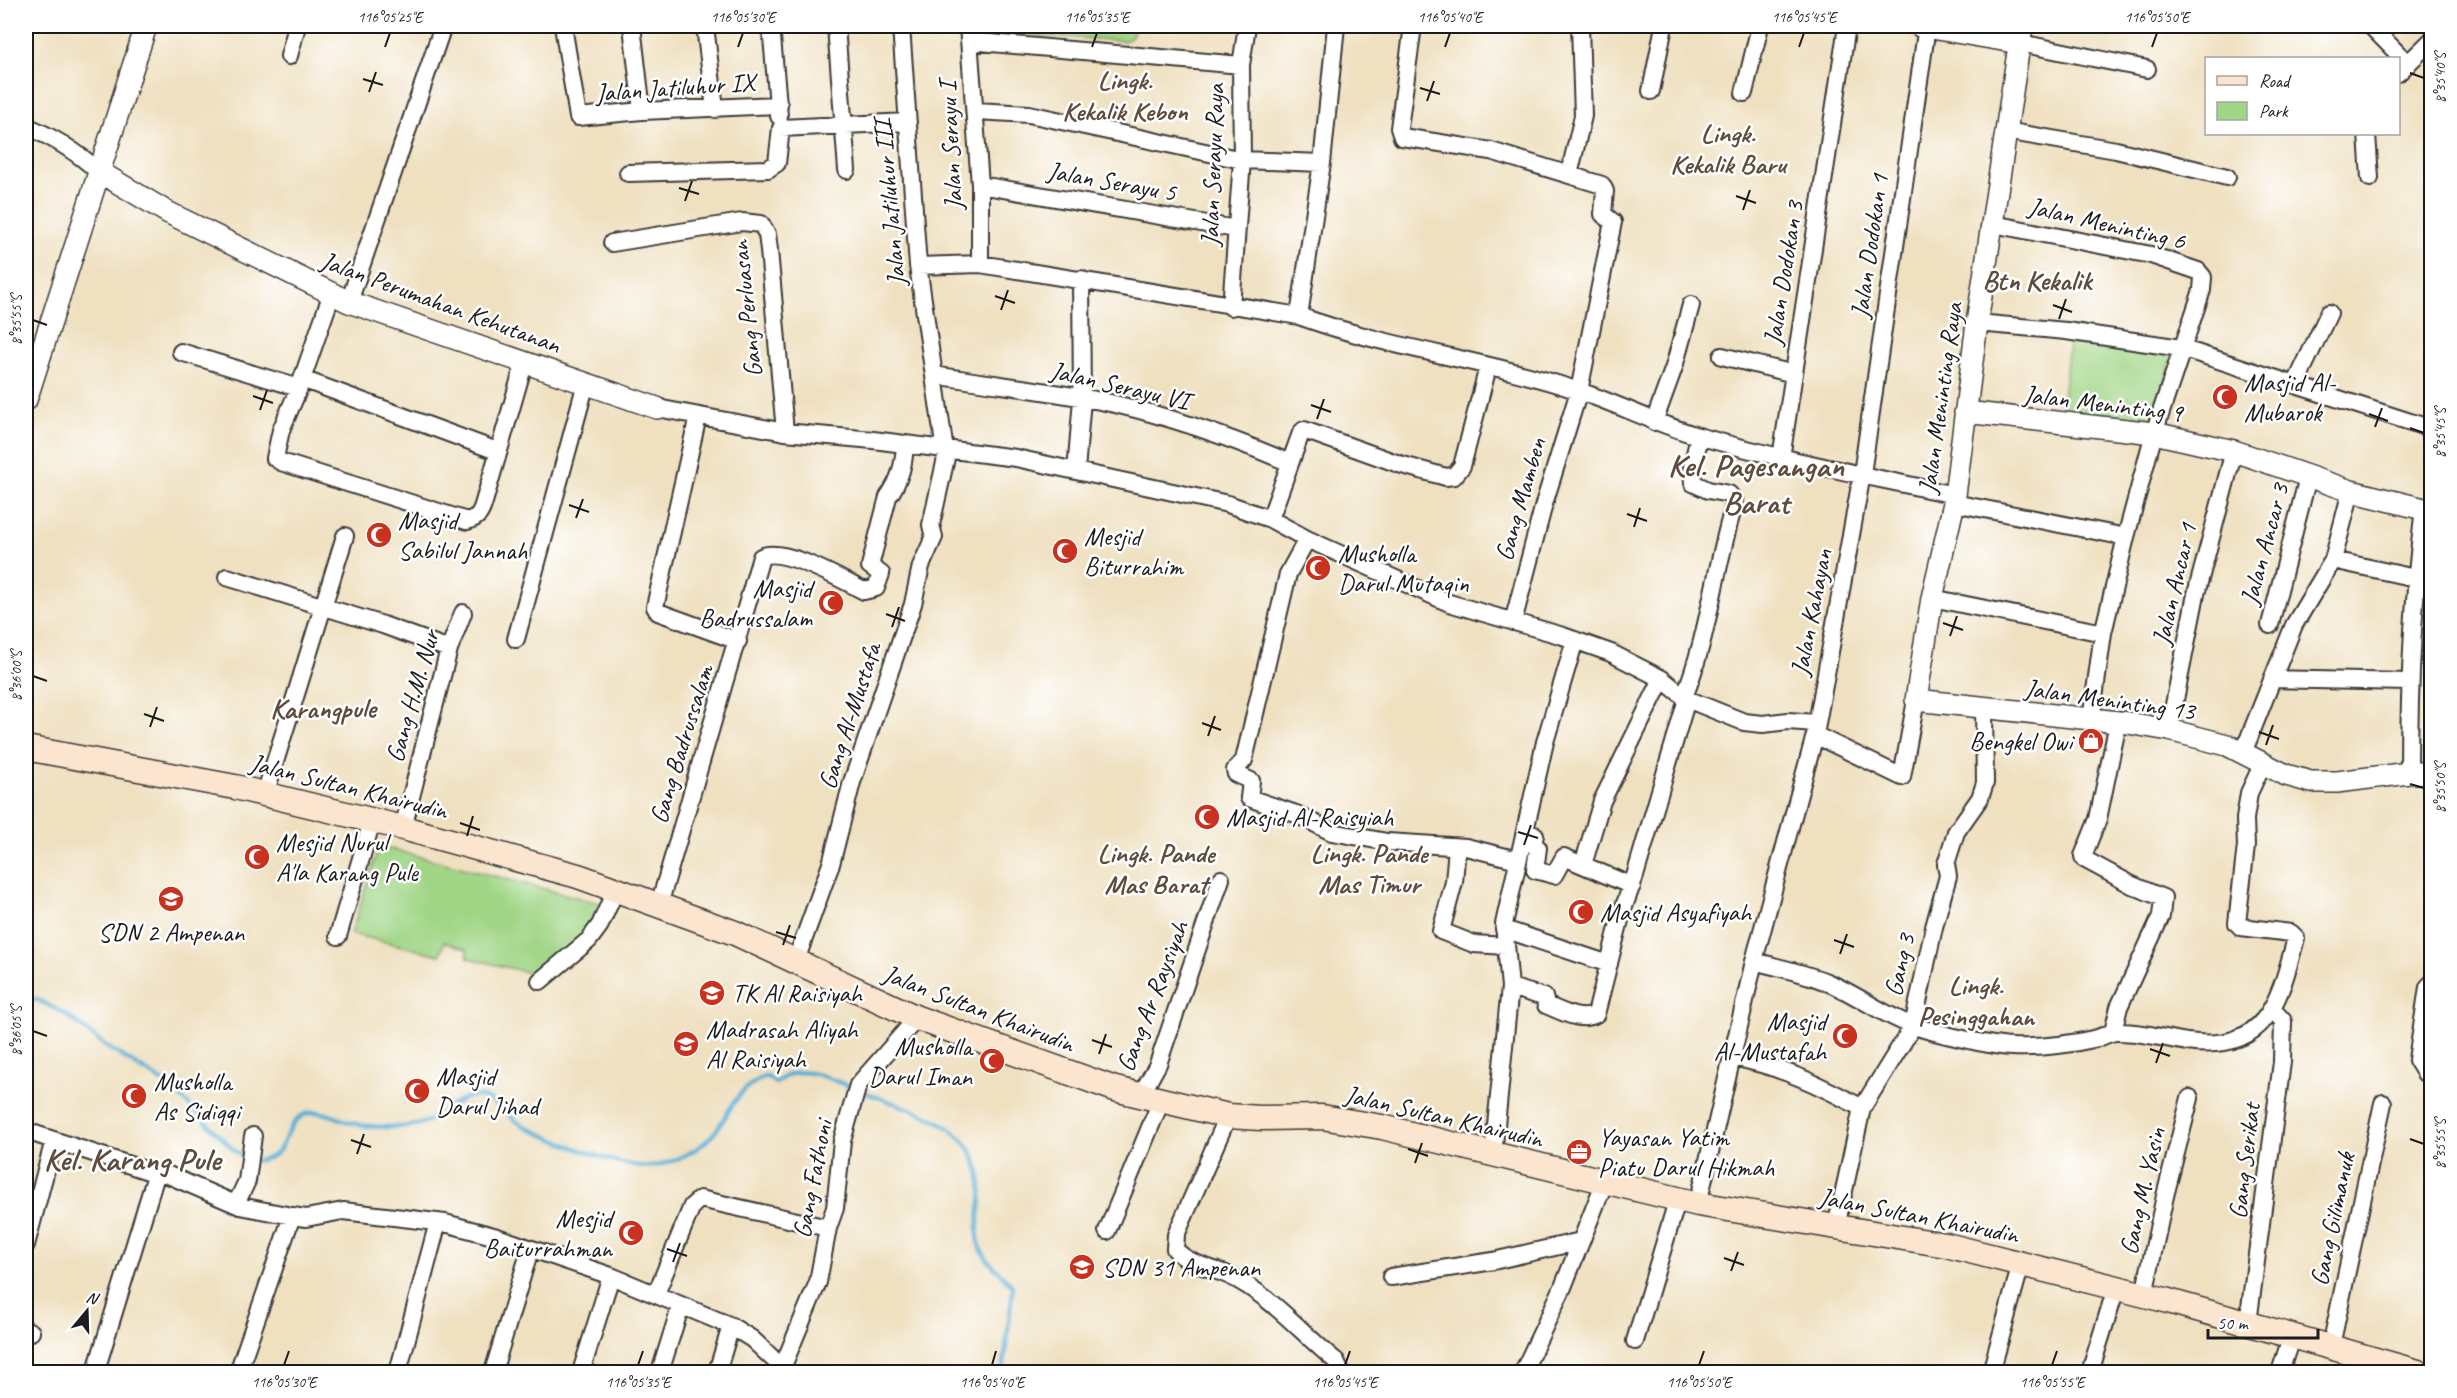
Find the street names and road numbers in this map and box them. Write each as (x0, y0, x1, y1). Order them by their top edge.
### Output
street label: Jalan Jatiluhur IX (592, 65, 760, 110)
street label: Jalan Serayu I (930, 75, 970, 213)
street label: Jalan Serayu Raya (1193, 82, 1232, 249)
street label: Jalan Jatiluhur III (865, 113, 913, 289)
street label: Jalan Serayu 5 (1043, 154, 1180, 209)
street label: Jalan Dodokan 1 (1843, 171, 1896, 322)
street label: Jalan Meninting 6 (2023, 189, 2190, 258)
street label: Jalan Dodokan 3 (1756, 197, 1811, 349)
street label: Gang Perluasan (723, 238, 770, 379)
street label: Jalan Perumahan Kehutanan (315, 243, 566, 362)
street label: Jalan Meninting Raya (1910, 299, 1970, 498)
street label: Jalan Serayu VI (1045, 353, 1198, 419)
street label: Jalan Meninting 9 (2020, 377, 2186, 430)
street label: Gang Mamben (1487, 434, 1554, 564)
street label: Jalan Ancar 3 (2232, 478, 2297, 610)
street label: Jalan Ancar 1 (2144, 519, 2205, 650)
street label: Jalan Kahayan (1783, 546, 1840, 680)
street label: Gang H.M. Nur (378, 624, 448, 766)
street label: Gang Al-Mustafa (810, 637, 889, 793)
street label: Gang Badrussalam (642, 659, 722, 827)
street label: Jalan Meninting 13 (2021, 671, 2199, 728)
street label: Jalan Sultan Khairudin (245, 746, 452, 827)
street label: Gang Ar Raysiyah (1109, 914, 1197, 1076)
street label: Gang 3 (1876, 928, 1923, 999)
street label: Jalan Sultan Khairudin (877, 956, 1080, 1061)
street label: Jalan Sultan Khairudin (1340, 1077, 1547, 1156)
street label: Gang Serikat (2221, 1099, 2268, 1221)
street label: Gang Fathoni (785, 1114, 841, 1241)
street label: Gang M. Yasin (2112, 1124, 2173, 1258)
street label: Gang Gilimanuk (2302, 1147, 2363, 1289)
street label: Jalan Sultan Khairudin (1815, 1180, 2023, 1251)

